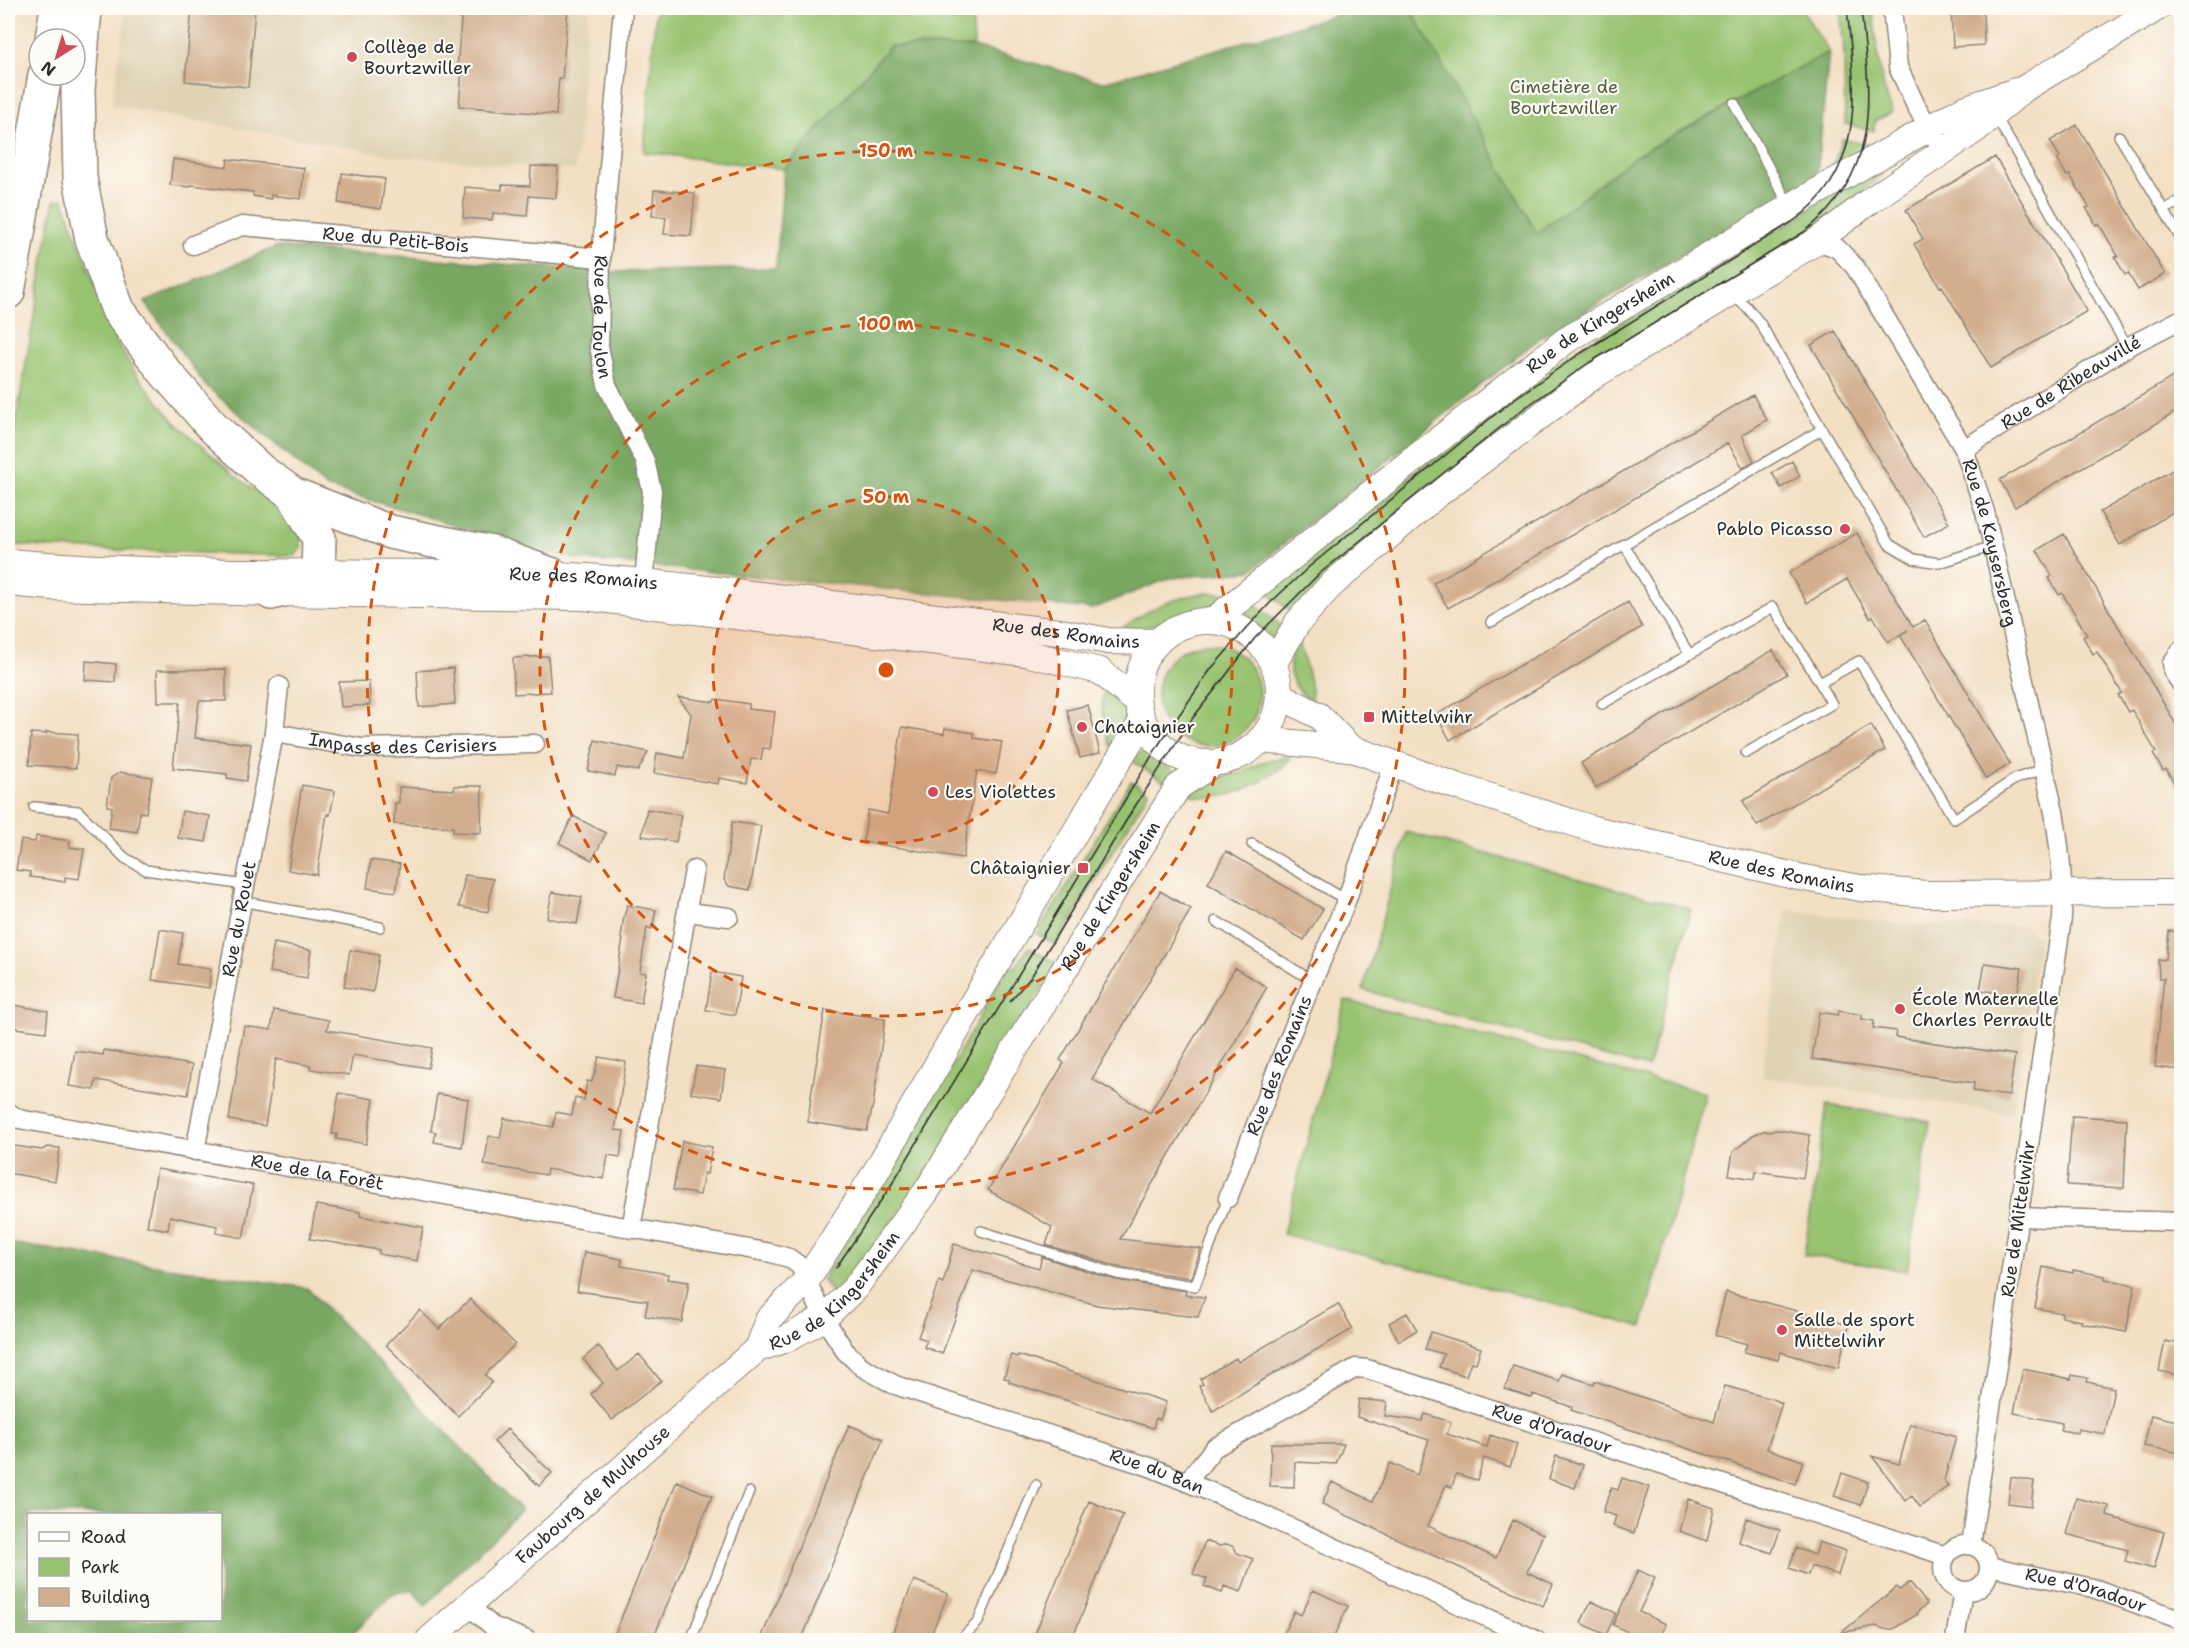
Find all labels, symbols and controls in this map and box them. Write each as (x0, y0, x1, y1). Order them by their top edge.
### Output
north arrow (27, 27, 87, 87)
place label: Collège de Bourtzwiller (364, 35, 471, 80)
marker: Collège de Bourtzwiller (345, 50, 359, 64)
text: N (37, 56, 60, 81)
park label: Cimetière de Bourtzwiller (1510, 75, 1618, 120)
text: 150 m (859, 139, 914, 163)
street label: Rue du Petit-Bois (321, 221, 470, 258)
street label: Rue de Toulon (587, 255, 617, 381)
street label: Rue de Kingersheim (1521, 266, 1679, 379)
text: 100 m (858, 312, 914, 336)
street label: Rue de Ribeauvillé (1996, 330, 2145, 435)
street label: Rue de Kaysersberg (1956, 456, 2023, 629)
text: 50 m (863, 485, 910, 509)
place label: Pablo Picasso (1717, 517, 1833, 541)
marker: Pablo Picasso (1838, 522, 1852, 536)
street label: Rue des Romains (509, 562, 659, 595)
street label: Rue des Romains (991, 612, 1140, 654)
centre of rings (876, 660, 896, 680)
place label: Mittelwihr (1381, 705, 1473, 729)
marker: Mittelwihr (1362, 710, 1376, 724)
place label: Chataignier (1094, 715, 1195, 739)
marker: Chataignier (1075, 720, 1089, 734)
street label: Impasse des Cerisiers (307, 727, 498, 760)
place label: Les Violettes (945, 780, 1056, 804)
marker: Les Violettes (926, 785, 940, 799)
street label: Rue de Kingersheim (1055, 817, 1166, 975)
street label: Rue des Romains (1706, 844, 1857, 899)
place label: Châtaignier (970, 856, 1071, 880)
street label: Rue du Rouet (216, 859, 262, 979)
marker: Châtaignier (1076, 861, 1090, 875)
place label: École Maternelle Charles Perrault (1912, 987, 2059, 1032)
street label: Rue des Romains (1241, 992, 1318, 1139)
marker: École Maternelle Charles Perrault (1893, 1002, 1907, 1016)
street label: Rue de Mittelwihr (1995, 1139, 2041, 1299)
street label: Rue de la Forêt (249, 1149, 386, 1196)
street label: Rue de Kingersheim (766, 1226, 905, 1356)
place label: Salle de sport Mittelwihr (1794, 1308, 1915, 1353)
marker: Salle de sport Mittelwihr (1775, 1323, 1789, 1337)
street label: Rue d'Oradour (1489, 1398, 1615, 1459)
street label: Faubourg de Mulhouse (511, 1420, 675, 1570)
street label: Rue du Ban (1107, 1443, 1207, 1500)
legend (27, 1513, 222, 1621)
text: Road (81, 1525, 126, 1549)
text: Park (81, 1555, 120, 1579)
street label: Rue d'Oradour (2023, 1562, 2150, 1618)
text: Building (81, 1585, 150, 1609)

